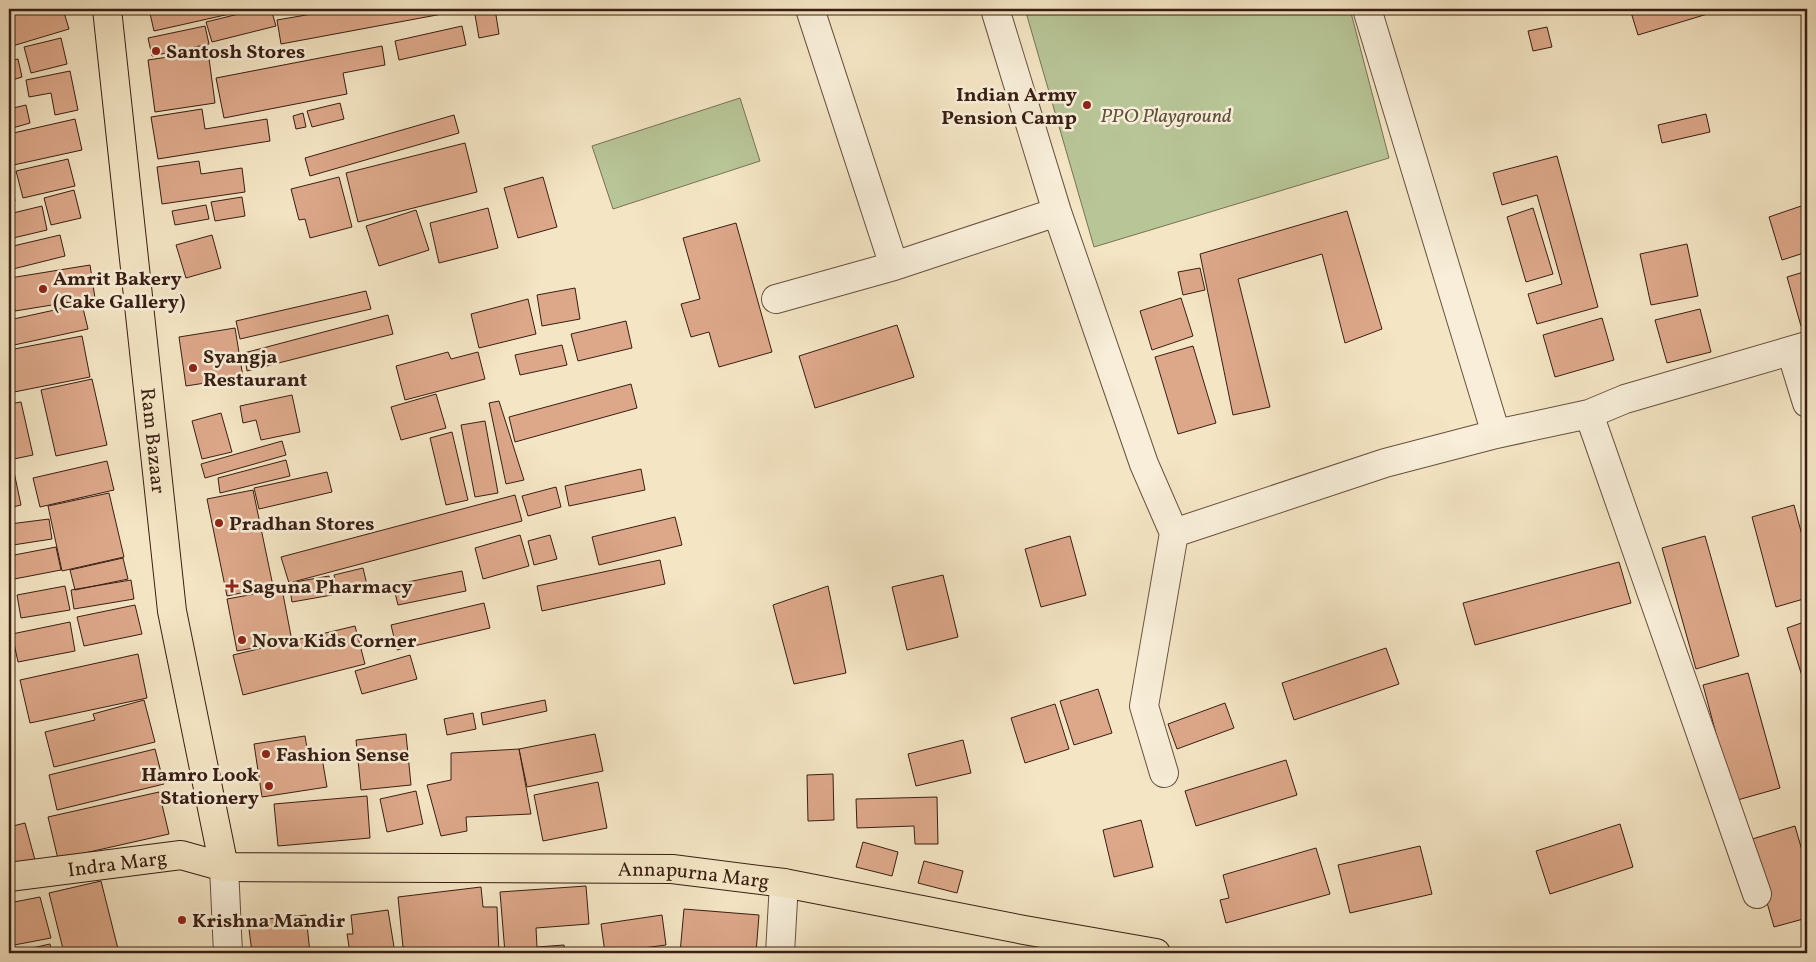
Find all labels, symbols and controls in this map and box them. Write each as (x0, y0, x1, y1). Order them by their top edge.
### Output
place label: Santosh Stores (166, 39, 305, 67)
marker: Santosh Stores (150, 45, 162, 57)
place label: Indian Army Pension Camp (941, 82, 1077, 133)
marker: Indian Army Pension Camp (1081, 99, 1093, 111)
park label: PPO Playground (1100, 103, 1232, 131)
place label: Amrit Bakery (Cake Gallery) (53, 266, 185, 317)
marker: Amrit Bakery (Cake Gallery) (37, 283, 49, 295)
place label: Syangja Restaurant (203, 344, 308, 395)
marker: Syangja Restaurant (187, 362, 199, 374)
street label: Ram Bazaar (132, 386, 171, 495)
place label: Pradhan Stores (229, 511, 374, 539)
marker: Pradhan Stores (213, 517, 225, 529)
place label: Saguna Pharmacy (242, 574, 412, 602)
marker: Saguna Pharmacy (226, 580, 238, 592)
place label: Nova Kids Corner (252, 628, 417, 656)
marker: Nova Kids Corner (236, 634, 248, 646)
place label: Fashion Sense (276, 742, 409, 770)
marker: Fashion Sense (260, 748, 272, 760)
place label: Hamro Look Stationery (141, 762, 259, 813)
marker: Hamro Look Stationery (263, 780, 275, 792)
street label: Indra Marg (66, 845, 169, 885)
street label: Annapurna Marg (618, 857, 771, 897)
place label: Krishna Mandir (192, 908, 346, 936)
marker: Krishna Mandir (176, 914, 188, 926)

